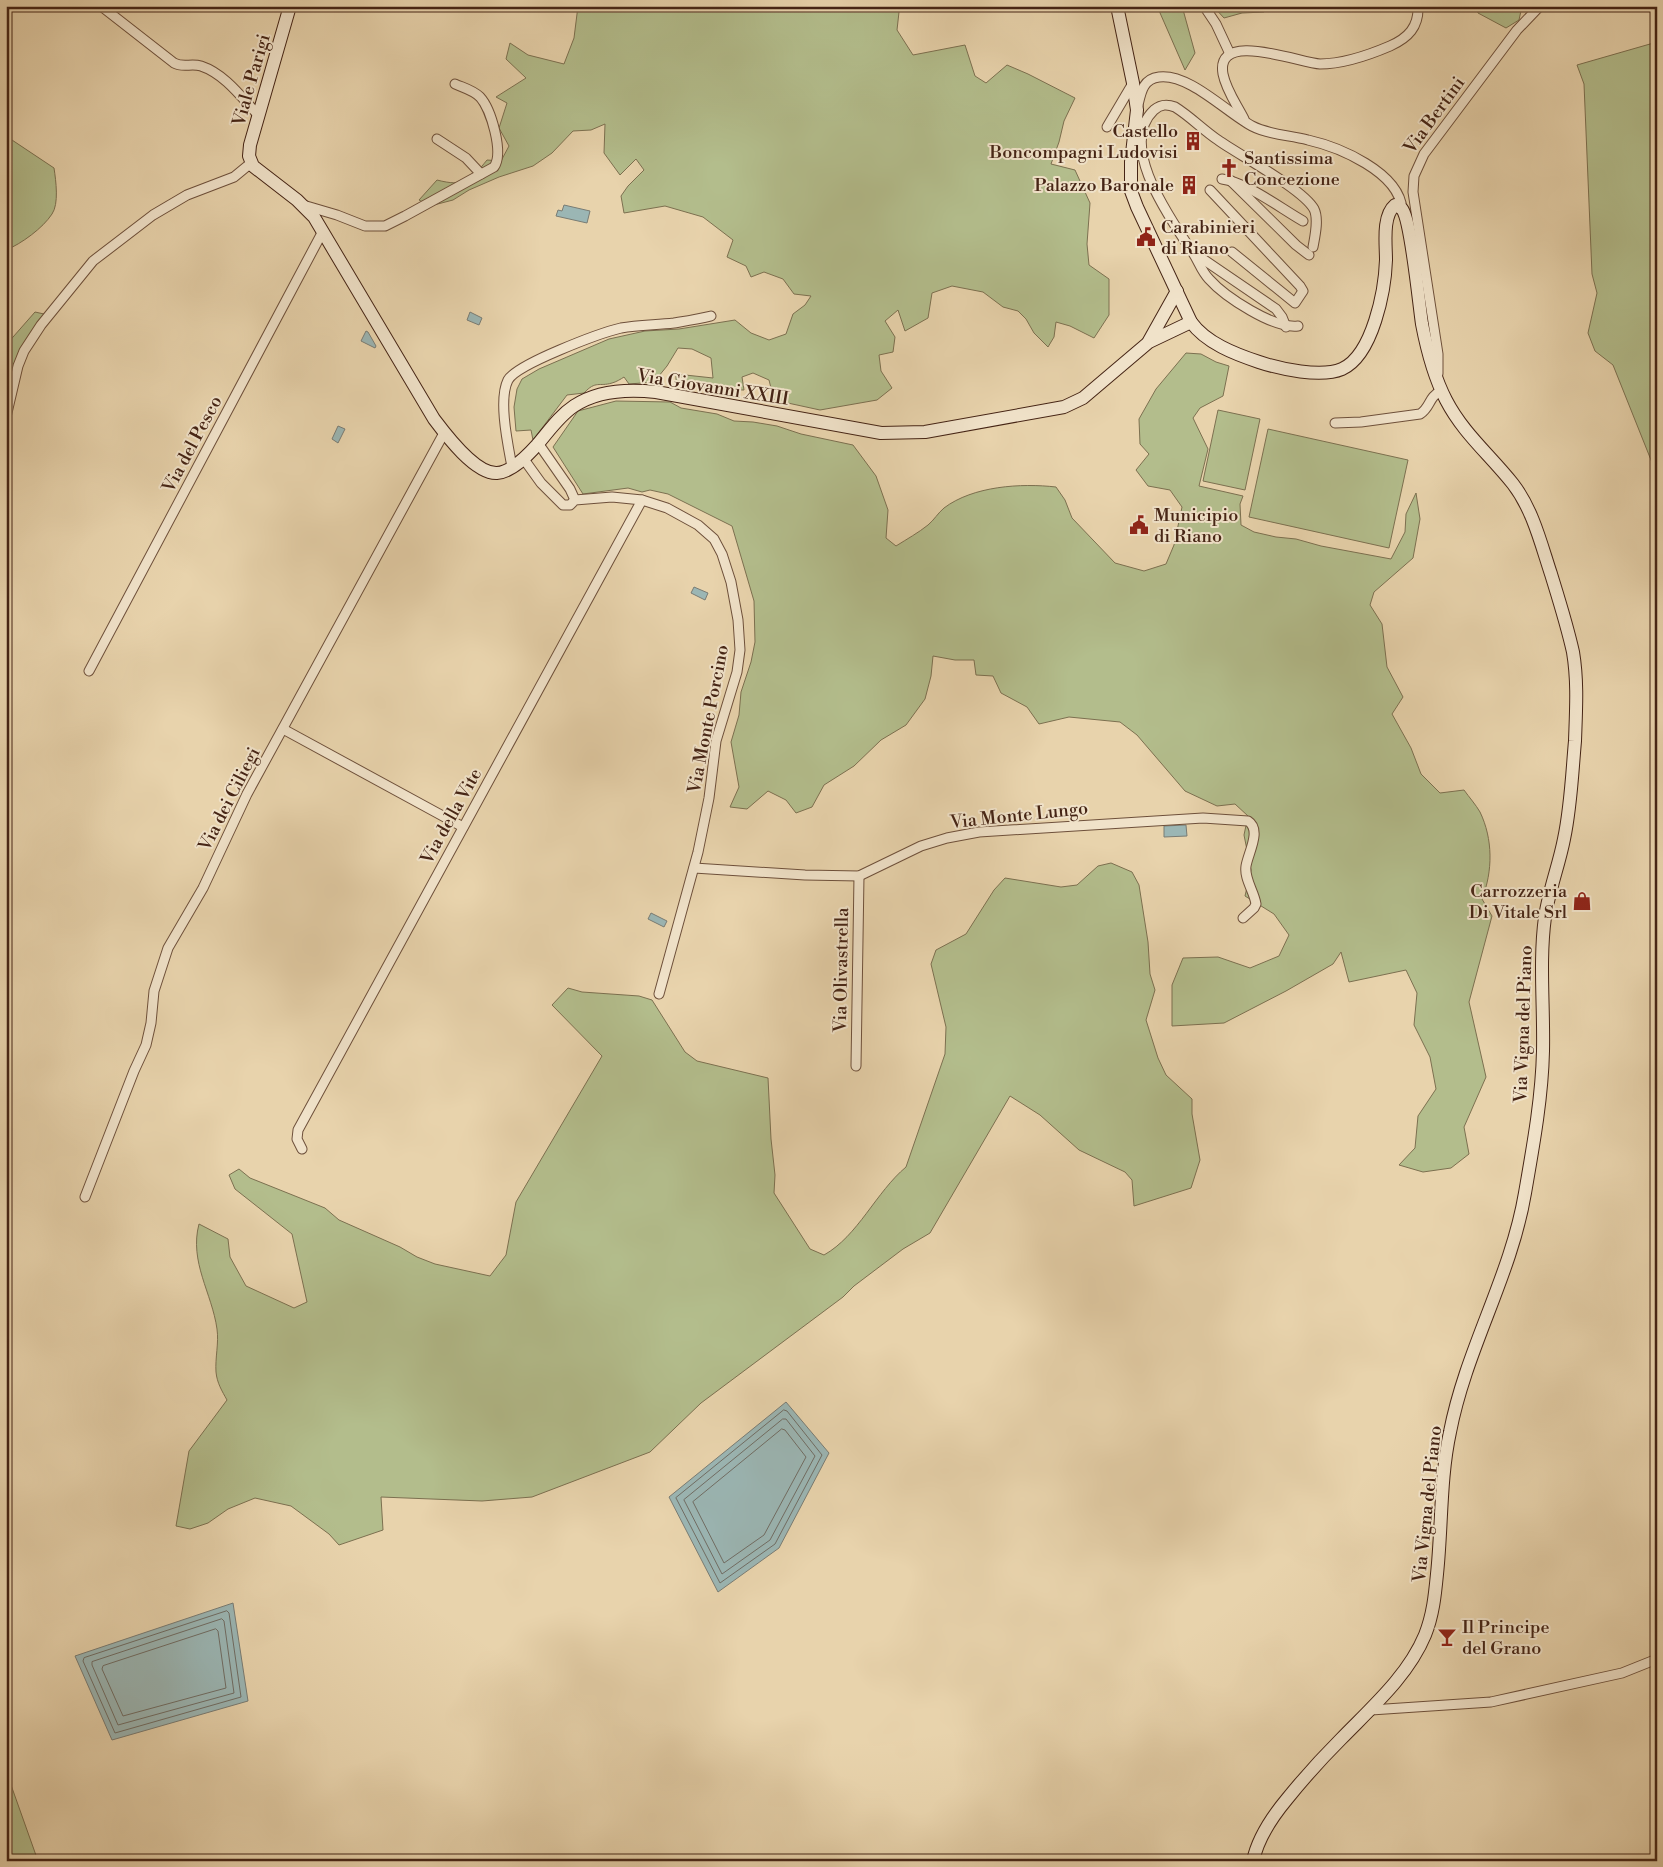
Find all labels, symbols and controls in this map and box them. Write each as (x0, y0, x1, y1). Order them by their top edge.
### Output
street label: Viale Parigi (227, 31, 276, 130)
street label: Via Bertini (1398, 72, 1470, 159)
place label: Castello Boncompagni Ludovisi (989, 120, 1178, 164)
building icon: Castello Boncompagni Ludovisi (1182, 130, 1204, 152)
place label: Santissima Concezione (1244, 147, 1340, 191)
church icon: Santissima Concezione (1218, 157, 1240, 179)
place label: Palazzo Baronale (1034, 174, 1174, 197)
building icon: Palazzo Baronale (1178, 174, 1200, 196)
place label: Carabinieri di Riano (1161, 216, 1255, 260)
public building icon: Carabinieri di Riano (1135, 226, 1157, 248)
street label: Via Giovanni XXIII (634, 364, 791, 411)
street label: Via del Pesco (157, 392, 228, 497)
place label: Municipio di Riano (1154, 504, 1238, 548)
public building icon: Municipio di Riano (1128, 514, 1150, 536)
street label: Via Monte Porcino (683, 643, 734, 796)
street label: Via dei Ciliegi (193, 743, 265, 856)
street label: Via della Vite (415, 764, 487, 869)
street label: Via Monte Lungo (948, 797, 1089, 834)
place label: Carrozzeria Di Vitale Srl (1469, 880, 1568, 924)
shop icon: Carrozzeria Di Vitale Srl (1571, 890, 1593, 912)
street label: Via Olivastrella (829, 907, 854, 1034)
street label: Via Vigna del Piano (1509, 945, 1538, 1104)
street label: Via Vigna del Piano (1408, 1424, 1447, 1585)
place label: Il Principe del Grano (1462, 1616, 1550, 1660)
bar icon: Il Principe del Grano (1436, 1626, 1458, 1648)

